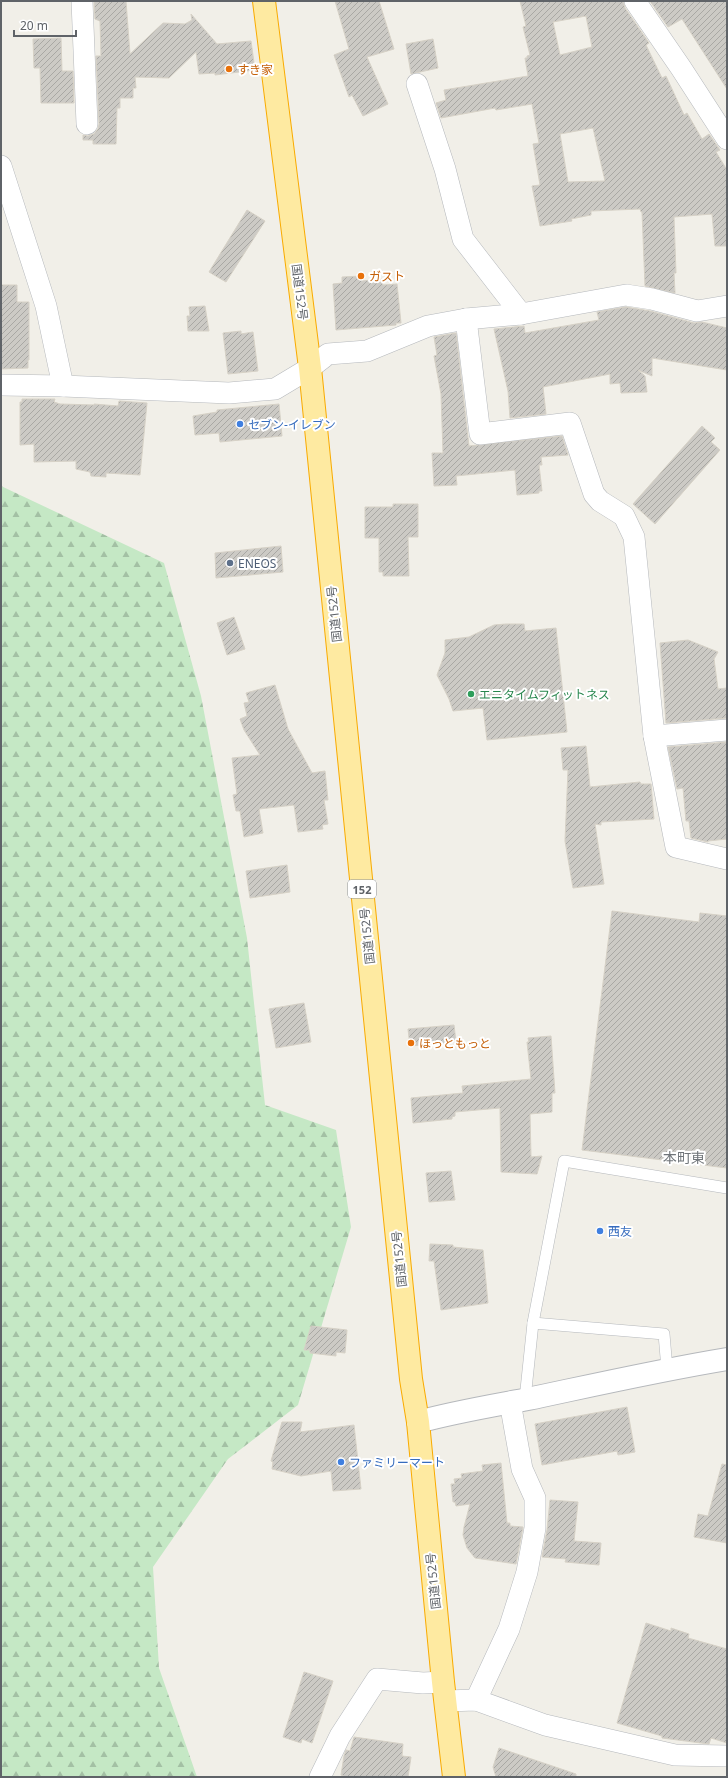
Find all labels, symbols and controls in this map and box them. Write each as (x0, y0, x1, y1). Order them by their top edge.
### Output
scale bar (14, 12, 76, 38)
text: 20 m (20, 17, 48, 34)
place label: すき家 (237, 61, 273, 78)
marker: すき家 (224, 64, 234, 74)
street label: 国道152号 (288, 263, 312, 321)
place label: ガスト (369, 268, 405, 285)
marker: ガスト (356, 271, 366, 281)
place label: セブン-イレブン (248, 416, 336, 433)
marker: セブン-イレブン (235, 419, 245, 429)
place label: ENEOS (238, 555, 277, 572)
marker: ENEOS (225, 558, 235, 568)
street label: 国道152号 (323, 585, 345, 643)
place label: エニタイムフィットネス (479, 686, 610, 703)
marker: エニタイムフィットネス (466, 689, 476, 699)
road number: 152 (348, 880, 376, 898)
street label: 国道152号 (356, 907, 378, 965)
place label: ほっともっと (419, 1035, 491, 1052)
marker: ほっともっと (406, 1038, 416, 1048)
district label: 本町東 (663, 1148, 705, 1167)
place label: 西友 (608, 1223, 632, 1240)
marker: 西友 (595, 1226, 605, 1236)
street label: 国道152号 (388, 1230, 410, 1288)
place label: ファミリーマート (349, 1454, 445, 1471)
marker: ファミリーマート (336, 1457, 346, 1467)
street label: 国道152号 (422, 1552, 444, 1610)

